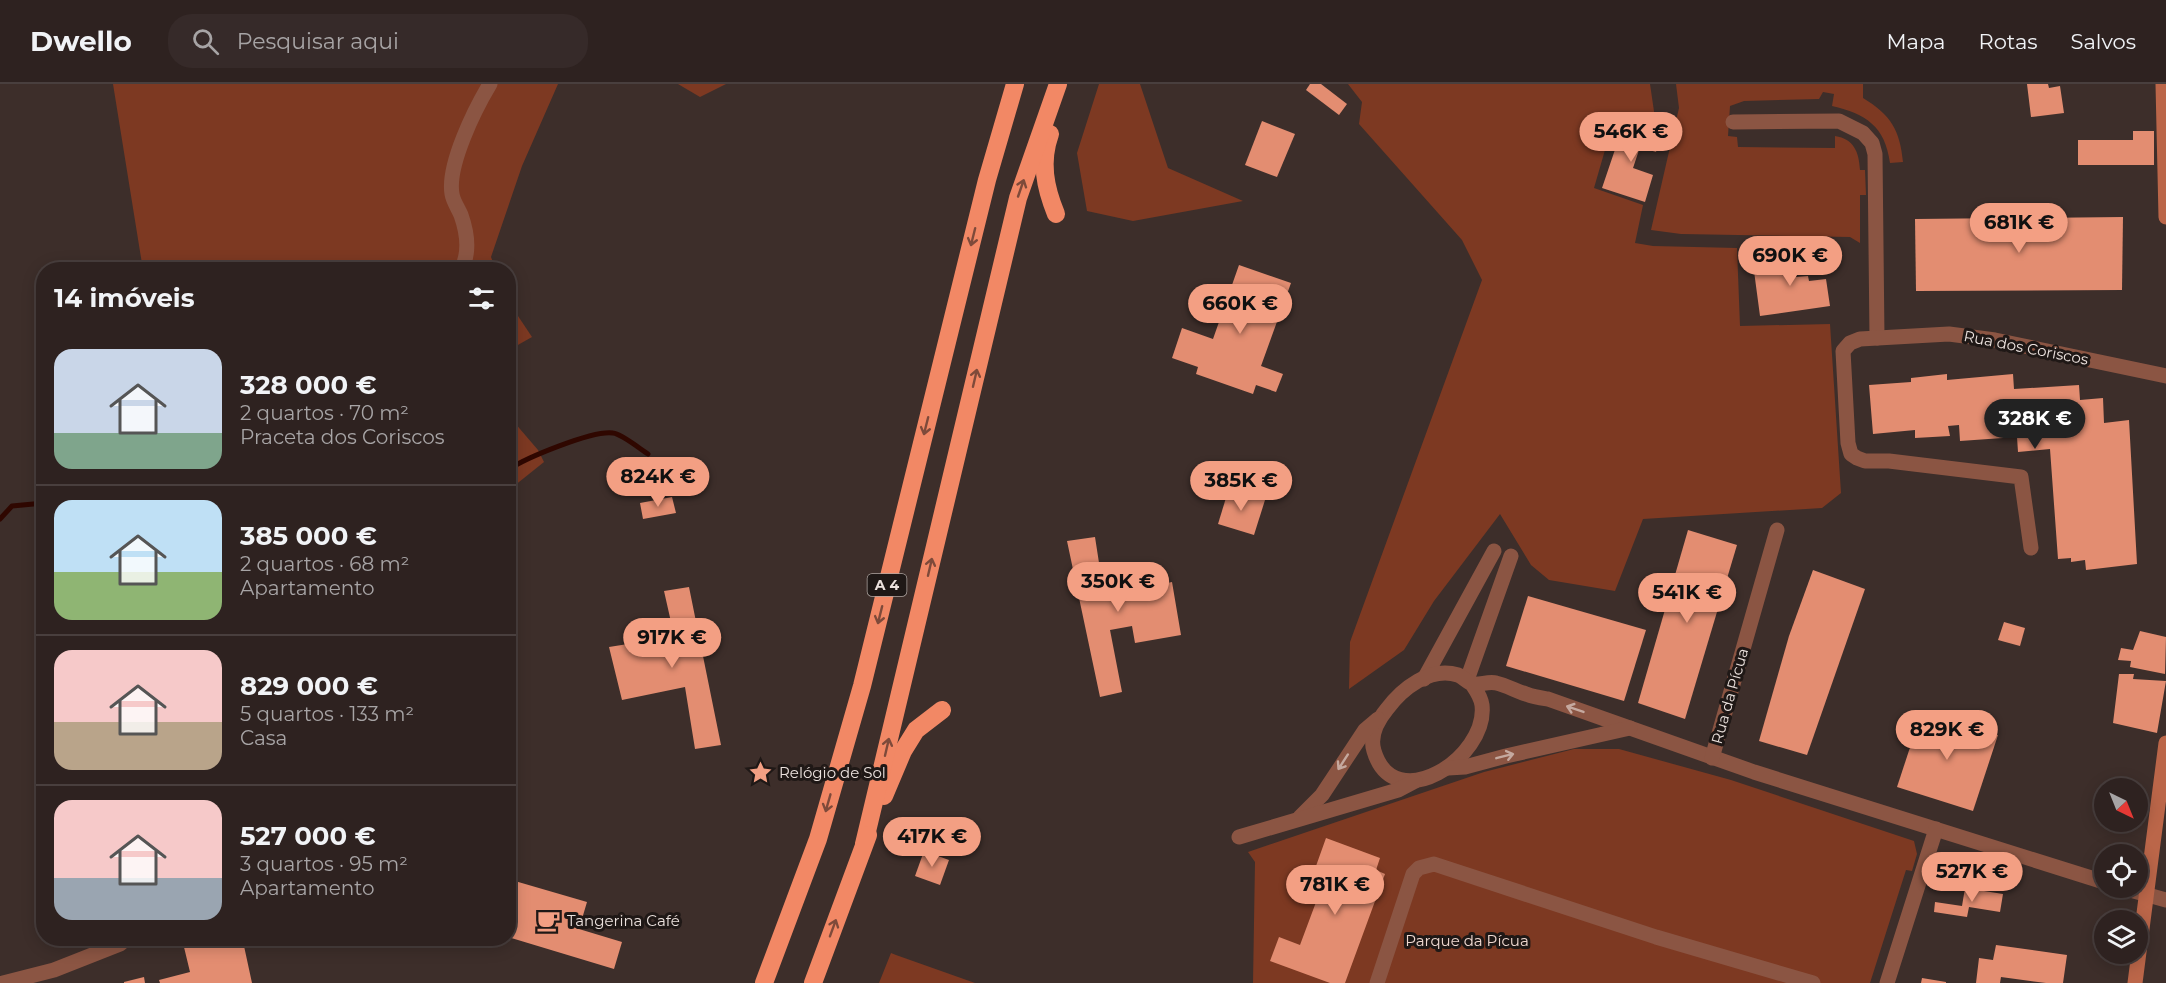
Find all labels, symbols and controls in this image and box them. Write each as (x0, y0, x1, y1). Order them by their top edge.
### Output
search box (168, 14, 588, 68)
text: Dwello (30, 24, 132, 58)
icon: search (189, 25, 222, 58)
text: Pesquisar aqui (237, 28, 399, 55)
text: Mapa (1886, 29, 1945, 54)
text: Rotas (1978, 29, 2038, 54)
text: Salvos (2071, 29, 2136, 54)
pin: 546K € (1582, 112, 1680, 163)
text: 546K € (1593, 119, 1669, 143)
one-way arrow (1016, 179, 1027, 198)
pin: 681K € (1970, 203, 2068, 254)
text: 681K € (1984, 210, 2054, 234)
one-way arrow (967, 227, 979, 246)
pin: 690K € (1741, 236, 1839, 287)
text: 690K € (1752, 243, 1828, 267)
text: 14 imóveis (54, 282, 195, 314)
icon: filters (465, 282, 498, 315)
pin: 660K € (1191, 284, 1289, 335)
text: 660K € (1202, 291, 1278, 315)
street label: Rua dos Coriscos (1962, 326, 2090, 369)
one-way arrow (970, 368, 981, 388)
text: 328 000 € (240, 369, 377, 401)
icon: home (102, 373, 174, 445)
pin: 328K € (1986, 399, 2084, 450)
text: 2 quartos · 70 m² (240, 401, 409, 425)
text: 328K € (1998, 406, 2072, 430)
one-way arrow (920, 416, 932, 435)
text: Praceta dos Coriscos (240, 425, 445, 449)
pin: 824K € (609, 457, 707, 508)
pin: 385K € (1192, 461, 1290, 512)
text: 824K € (620, 464, 696, 488)
text: 385K € (1204, 468, 1278, 492)
text: 385 000 € (240, 520, 377, 552)
icon: home (102, 524, 174, 596)
text: 2 quartos · 68 m² (240, 552, 409, 576)
one-way arrow (924, 558, 936, 577)
pin: 350K € (1069, 562, 1167, 613)
text: 350K € (1081, 569, 1155, 593)
pin: 541K € (1638, 573, 1736, 624)
road number: A 4 (868, 574, 906, 596)
text: Apartamento (240, 576, 375, 600)
text: 541K € (1652, 580, 1722, 604)
one-way arrow (873, 606, 885, 625)
pin: 917K € (623, 618, 721, 669)
text: 917K € (637, 625, 707, 649)
street label: Rua da Pícua (1707, 646, 1752, 746)
text: 829 000 € (240, 670, 378, 702)
icon: home (102, 674, 174, 746)
text: 5 quartos · 133 m² (240, 702, 414, 726)
one-way arrow (1566, 702, 1585, 713)
pin: 829K € (1898, 710, 1996, 761)
text: 829K € (1910, 717, 1984, 741)
text: Casa (240, 726, 287, 750)
one-way arrow (882, 737, 894, 756)
one-way arrow (1495, 749, 1514, 761)
one-way arrow (1337, 753, 1349, 770)
place icon: Relógio de Sol (748, 760, 774, 786)
place label: Relógio de Sol (779, 763, 886, 782)
north arrow (2094, 778, 2148, 832)
map controls (2094, 778, 2148, 964)
one-way arrow (822, 794, 833, 813)
pin: 417K € (883, 817, 981, 868)
text: 527 000 € (240, 820, 376, 852)
icon: home (102, 824, 174, 896)
text: 417K € (897, 824, 967, 848)
button: locate (2094, 844, 2148, 898)
text: 3 quartos · 95 m² (240, 852, 408, 876)
pin: 527K € (1923, 852, 2021, 903)
text: 527K € (1936, 859, 2008, 883)
pin: 781K € (1286, 865, 1384, 916)
text: 781K € (1300, 872, 1370, 896)
text: Apartamento (240, 876, 375, 900)
cafe icon: Tangerina Café (536, 908, 562, 934)
button: layers (2094, 910, 2148, 964)
place label: Tangerina Café (567, 911, 680, 930)
one-way arrow (829, 919, 840, 938)
park label: Parque da Pícua (1405, 931, 1529, 950)

